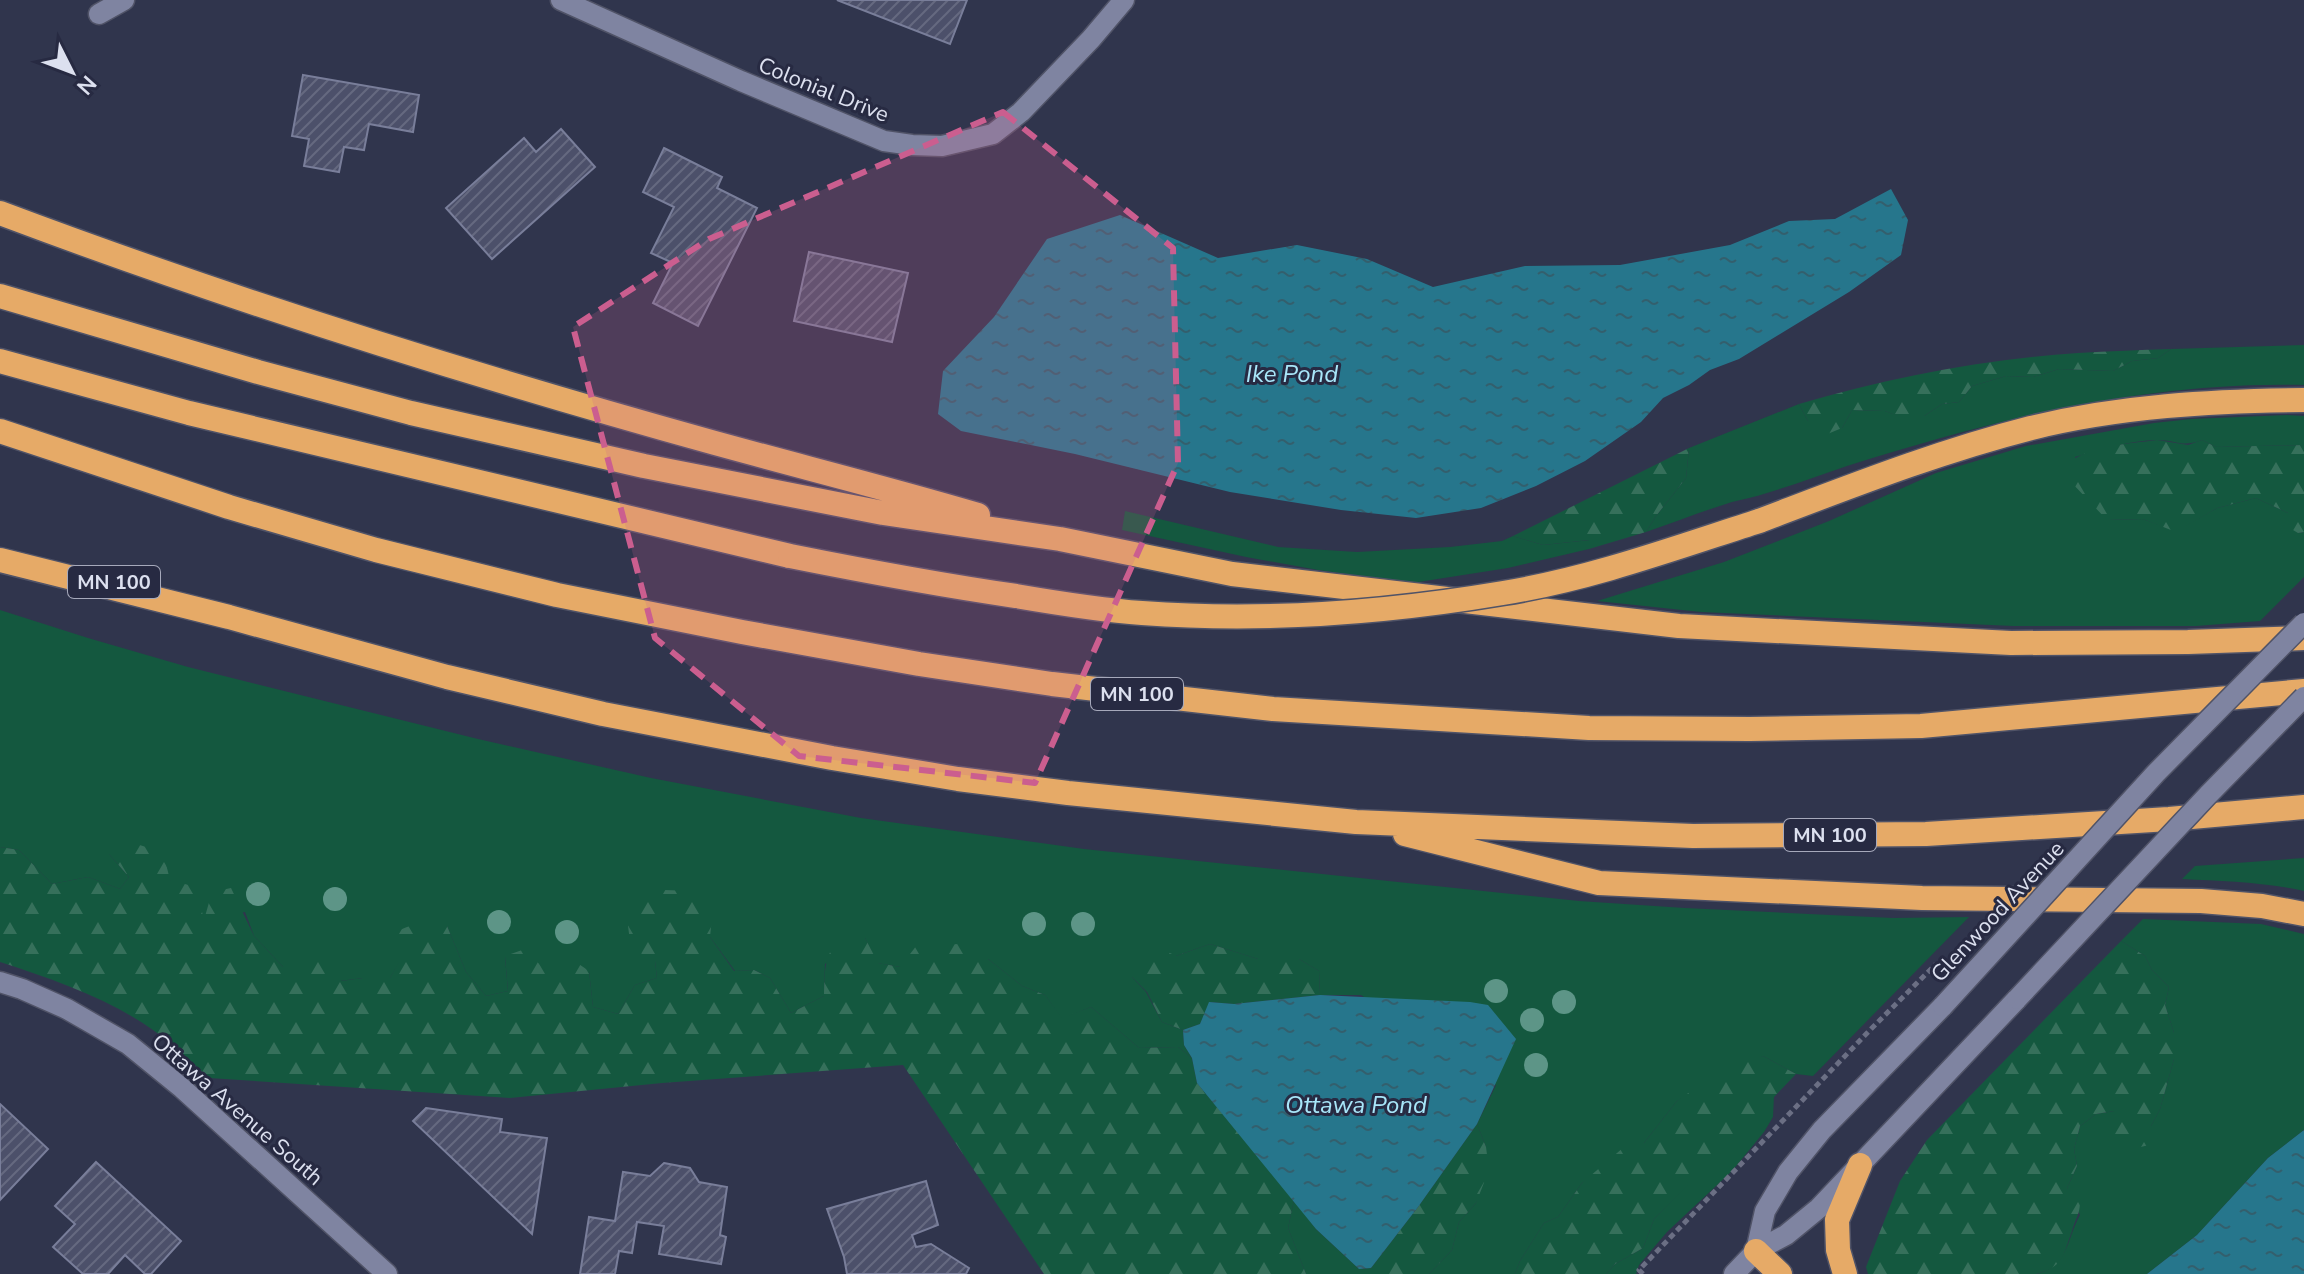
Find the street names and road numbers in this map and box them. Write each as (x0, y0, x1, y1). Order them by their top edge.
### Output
street label: Colonial Drive (754, 50, 893, 130)
road number: MN 100 (68, 566, 160, 598)
road number: MN 100 (1091, 678, 1183, 710)
road number: MN 100 (1784, 819, 1876, 851)
street label: Glenwood Avenue (1924, 835, 2071, 989)
street label: Ottawa Avenue South (145, 1027, 329, 1193)

